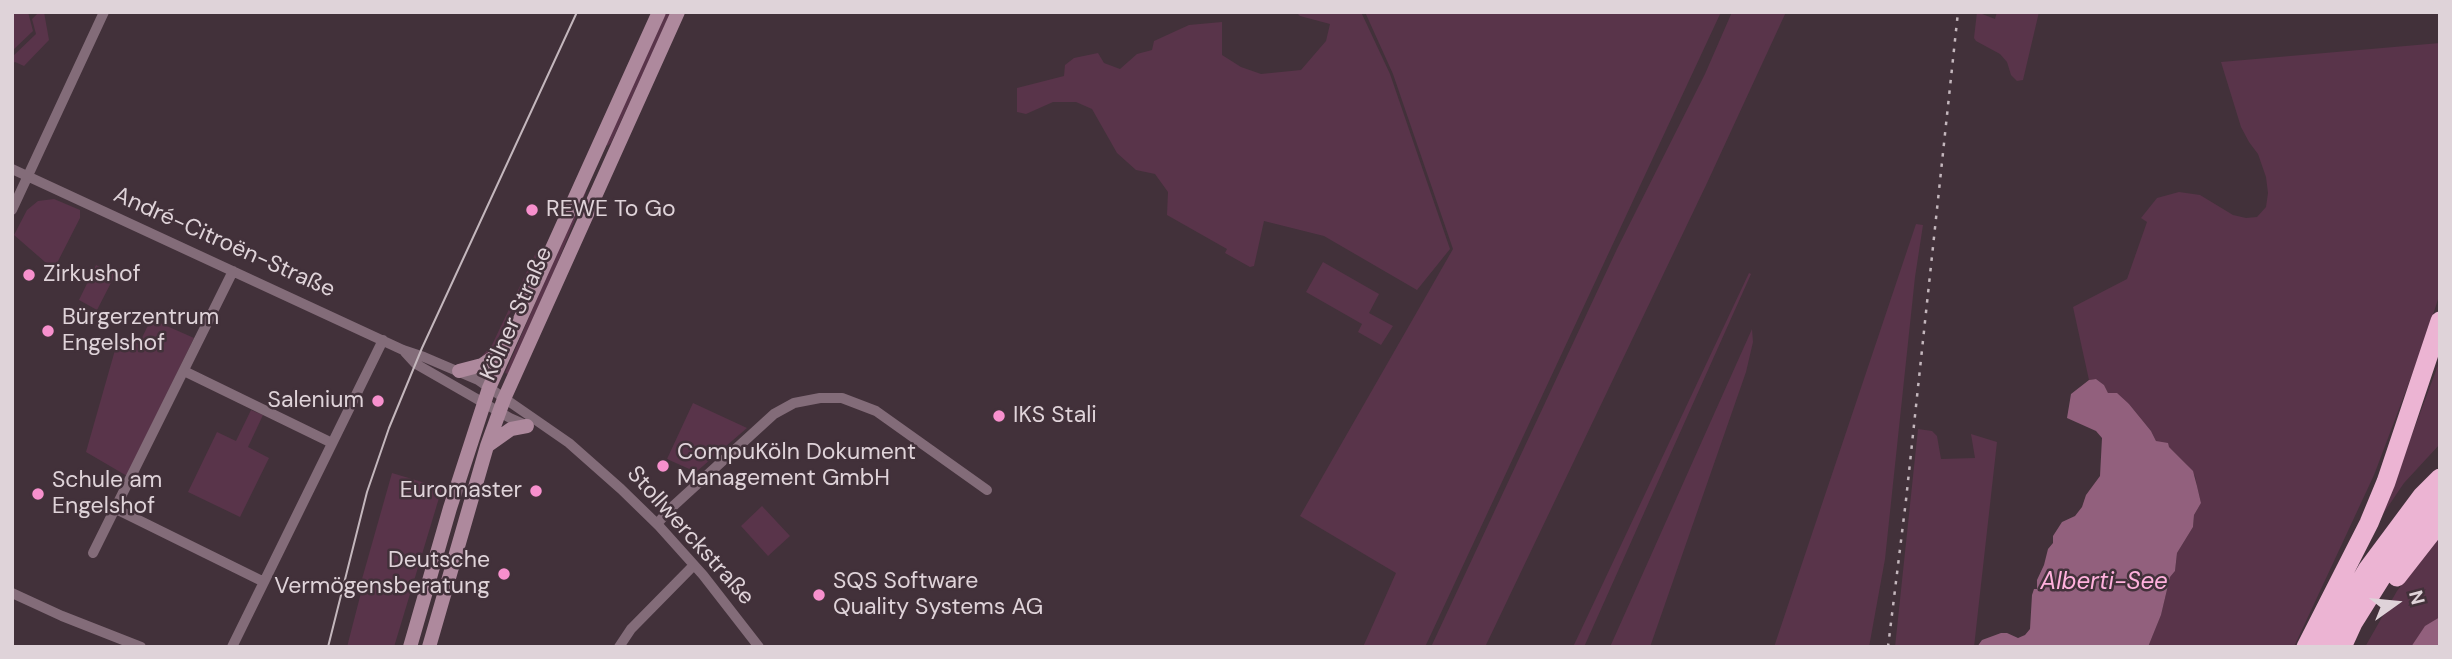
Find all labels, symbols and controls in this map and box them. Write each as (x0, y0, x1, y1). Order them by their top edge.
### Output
street label: André-Citroën-Straße (109, 182, 339, 304)
place label: REWE To Go (546, 196, 676, 224)
marker: REWE To Go (524, 202, 540, 218)
street label: Kölner Straße (475, 243, 559, 385)
place label: Zirkushof (43, 261, 140, 289)
marker: Zirkushof (21, 267, 37, 283)
place label: Bürgerzentrum Engelshof (62, 304, 219, 358)
marker: Bürgerzentrum Engelshof (40, 323, 56, 339)
place label: Salenium (268, 387, 364, 415)
marker: Salenium (370, 393, 386, 409)
place label: IKS Stali (1013, 402, 1097, 430)
marker: IKS Stali (991, 408, 1007, 424)
place label: CompuKöln Dokument Management GmbH (677, 439, 916, 493)
marker: CompuKöln Dokument Management GmbH (655, 458, 671, 474)
street label: Stollwerckstraße (620, 461, 760, 611)
place label: Schule am Engelshof (52, 467, 162, 521)
place label: Euromaster (400, 477, 522, 505)
marker: Euromaster (528, 483, 544, 499)
marker: Schule am Engelshof (30, 486, 46, 502)
place label: Deutsche Vermögensberatung (274, 547, 490, 601)
marker: Deutsche Vermögensberatung (496, 566, 512, 582)
place label: SQS Software Quality Systems AG (833, 568, 1043, 622)
north arrow (2361, 568, 2431, 638)
water label: Alberti-See (2040, 569, 2168, 597)
marker: SQS Software Quality Systems AG (811, 587, 827, 603)
text: N (2403, 587, 2431, 607)

